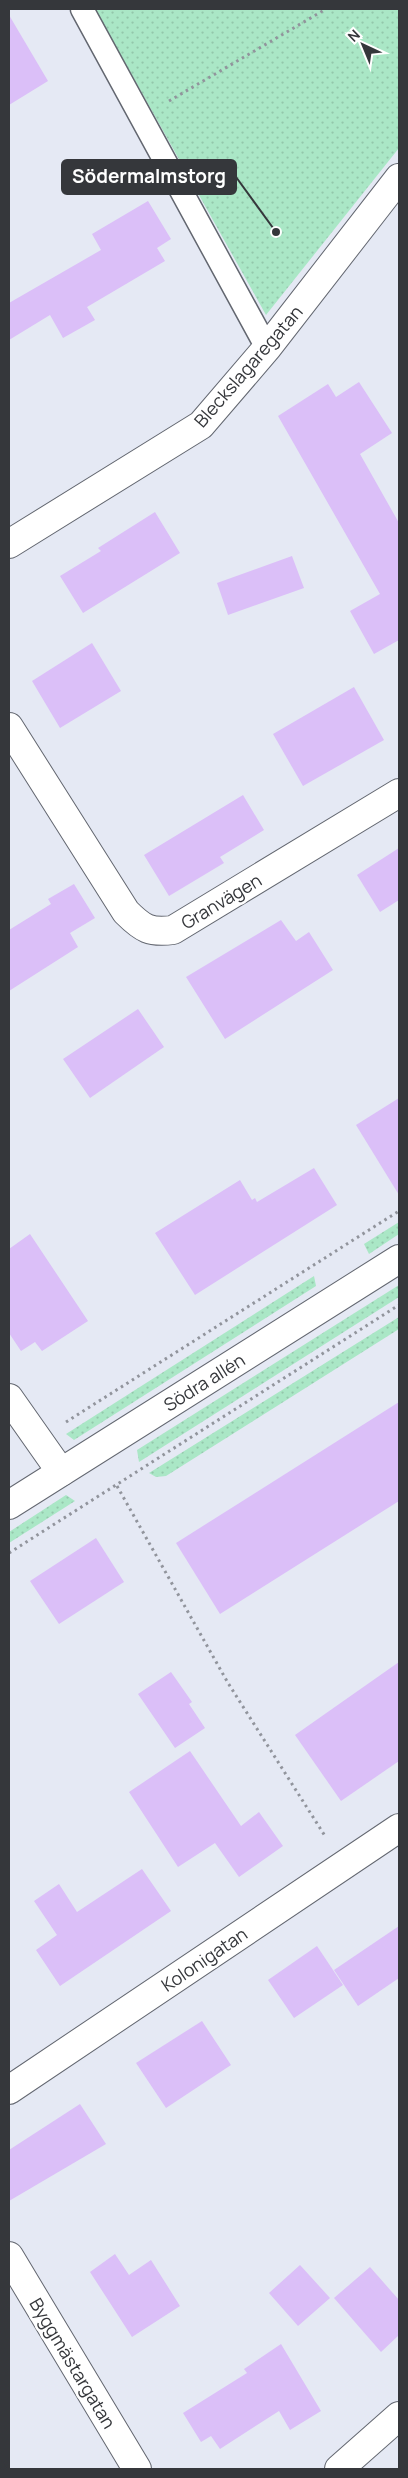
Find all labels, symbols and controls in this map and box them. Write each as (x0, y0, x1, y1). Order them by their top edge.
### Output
north arrow (338, 20, 388, 70)
text: N (343, 25, 364, 46)
callout: Södermalmstorg (62, 160, 236, 194)
text: Södermalmstorg (72, 163, 226, 189)
street label: Bleckslagaregatan (188, 300, 308, 432)
street label: Granvägen (176, 868, 266, 934)
street label: Södra allén (159, 1348, 249, 1416)
street label: Kolonigatan (156, 1921, 252, 1997)
street label: Byggmästargatan (25, 2293, 121, 2433)

